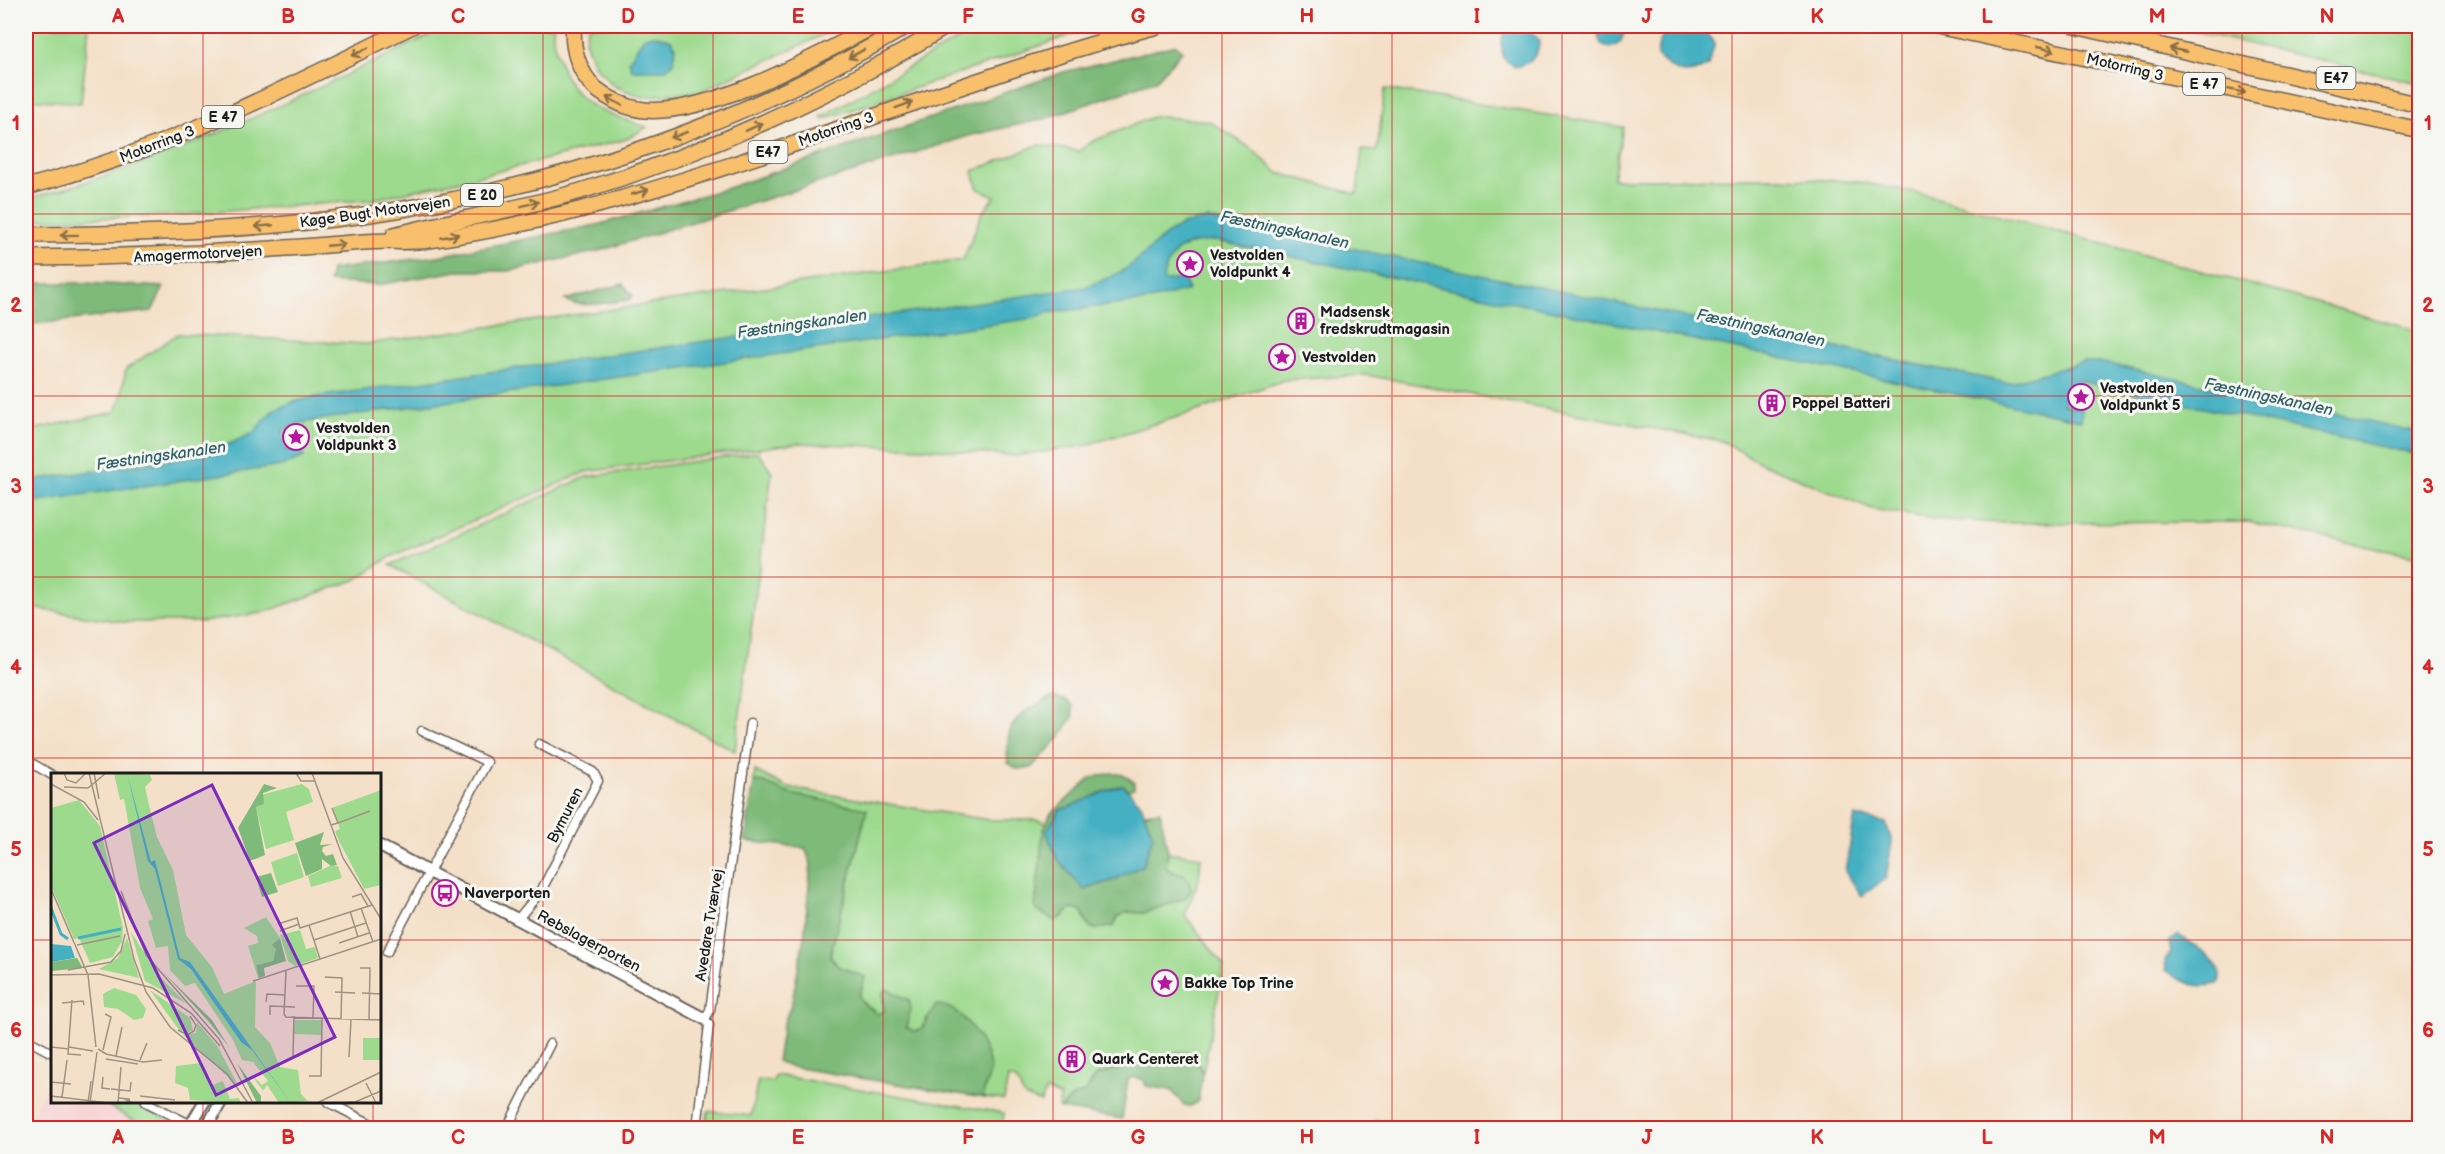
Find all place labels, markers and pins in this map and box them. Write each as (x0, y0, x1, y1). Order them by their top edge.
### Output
place label: Vestvolden Voldpunkt 4 (1210, 246, 1291, 282)
place icon: Vestvolden Voldpunkt 4 (1175, 249, 1205, 279)
place label: Madsensk fredskrudtmagasin (1320, 303, 1450, 339)
building icon: Madsensk fredskrudtmagasin (1286, 306, 1316, 336)
place icon: Vestvolden (1267, 342, 1297, 372)
place label: Vestvolden (1302, 348, 1376, 367)
place label: Vestvolden Voldpunkt 5 (2100, 379, 2181, 415)
place icon: Vestvolden Voldpunkt 5 (2066, 382, 2096, 412)
building icon: Poppel Batteri (1757, 388, 1787, 418)
place label: Poppel Batteri (1792, 394, 1890, 413)
place label: Vestvolden Voldpunkt 3 (316, 419, 397, 455)
place icon: Vestvolden Voldpunkt 3 (281, 422, 311, 452)
bus stop icon: Naverporten (430, 878, 460, 908)
place label: Naverporten (464, 884, 551, 903)
place icon: Bakke Top Trine (1150, 968, 1180, 998)
place label: Bakke Top Trine (1184, 974, 1294, 993)
building icon: Quark Centeret (1057, 1044, 1087, 1074)
place label: Quark Centeret (1092, 1050, 1199, 1069)

